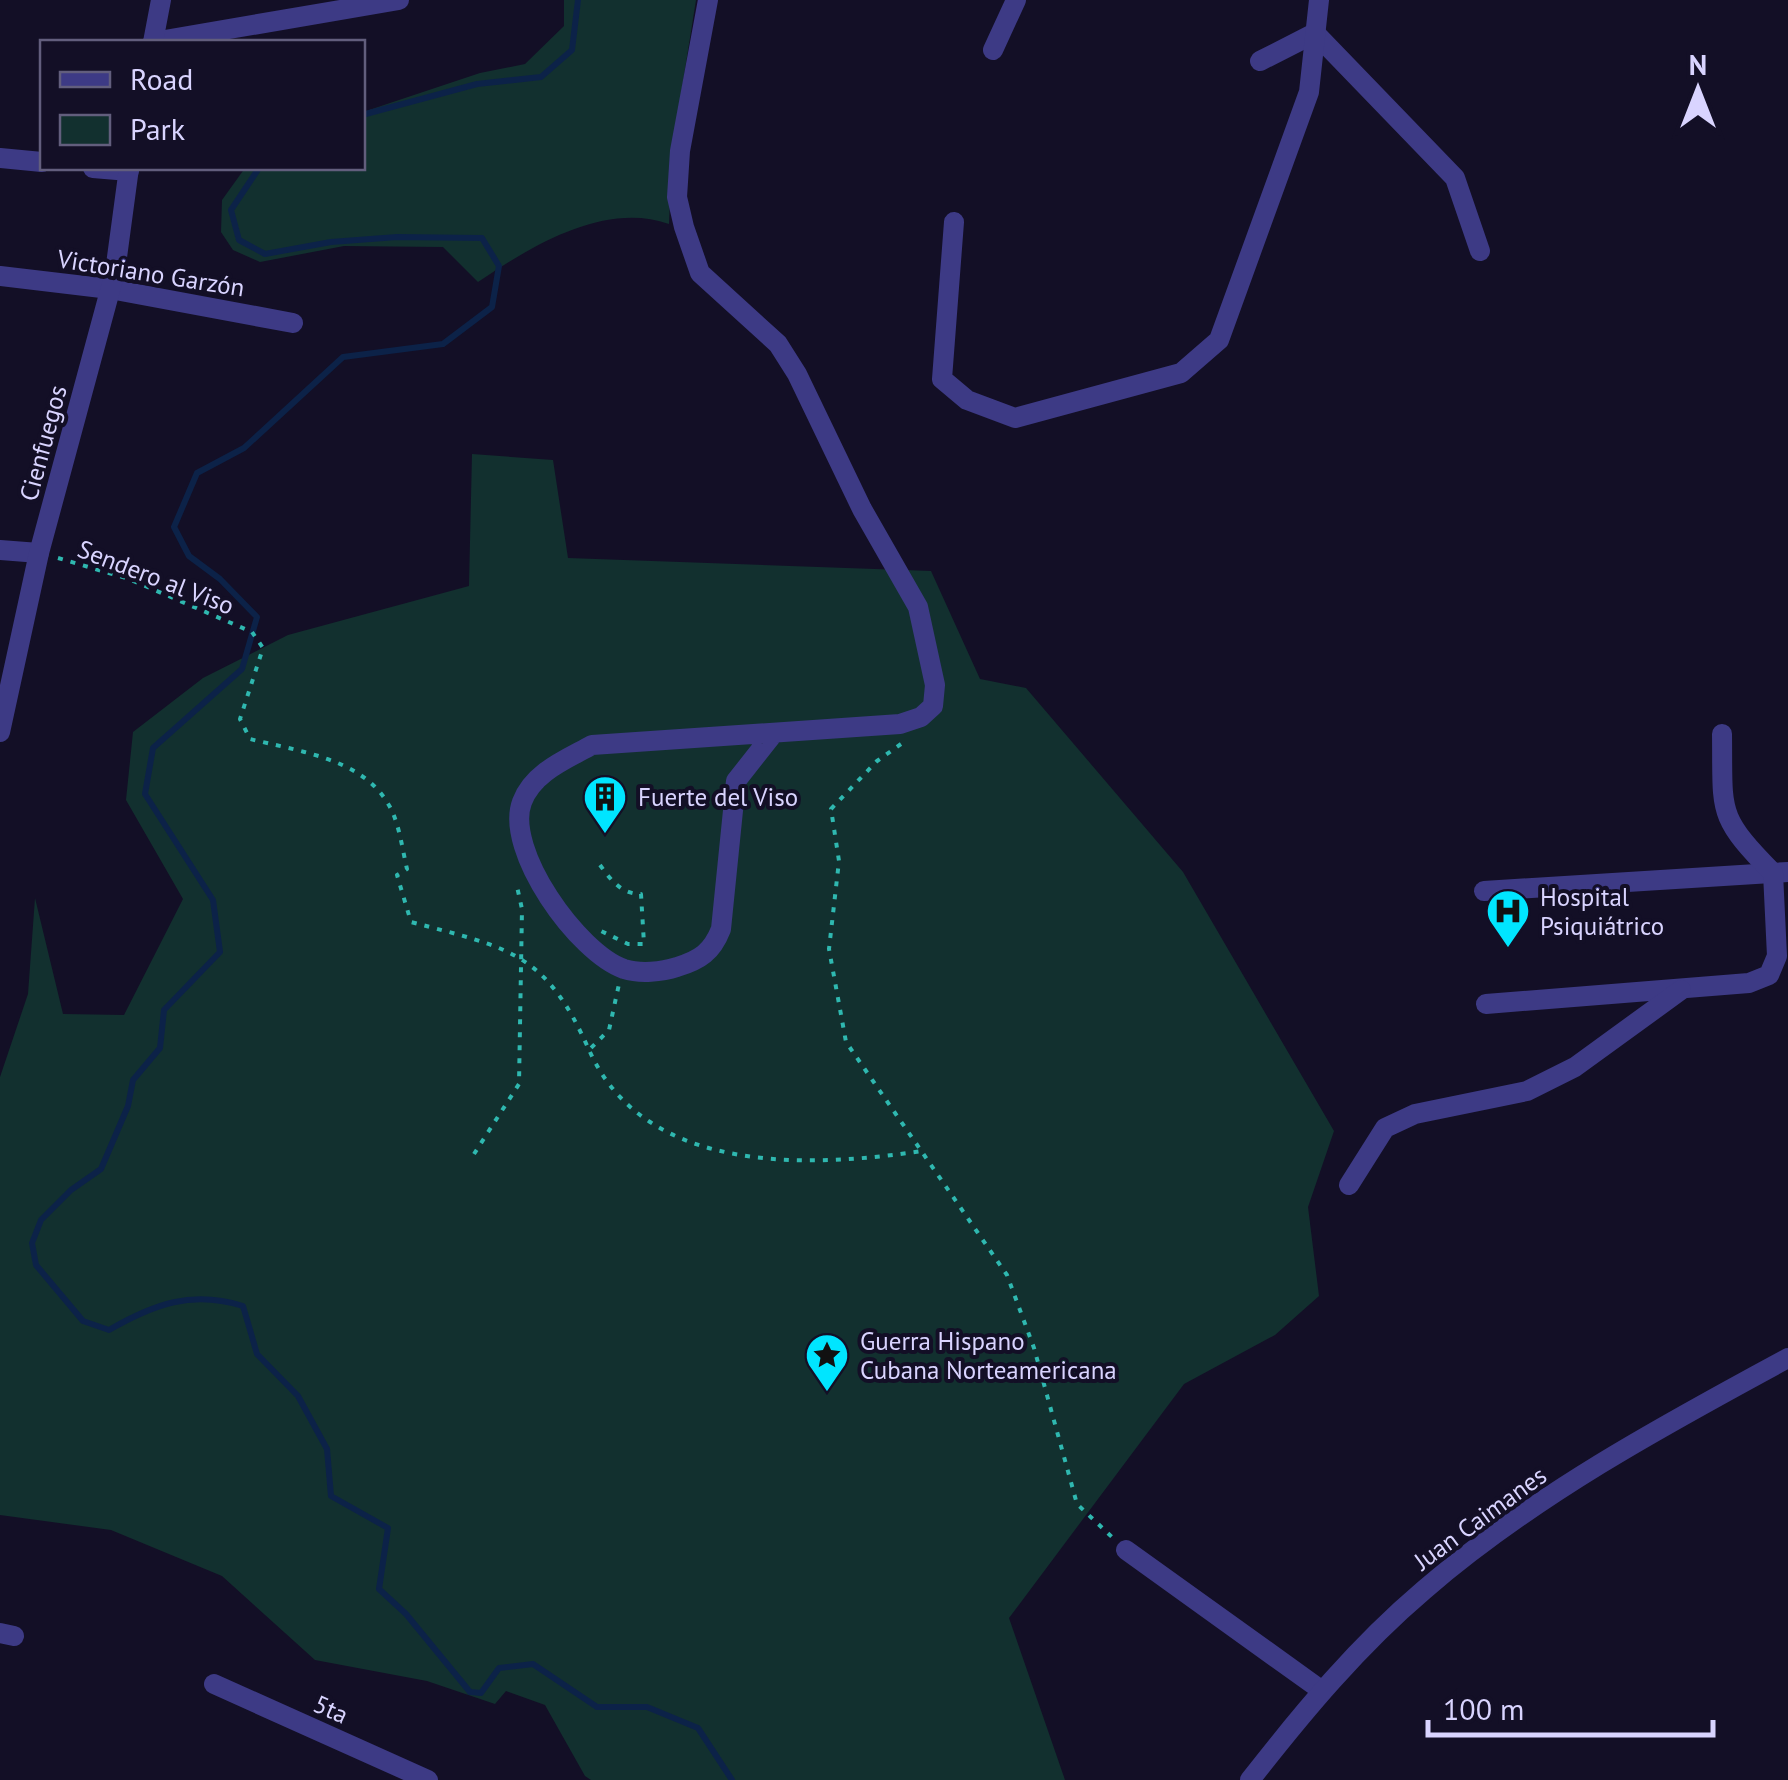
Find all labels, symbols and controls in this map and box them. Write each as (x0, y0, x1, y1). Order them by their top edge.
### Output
legend (40, 40, 365, 170)
north arrow (1648, 40, 1748, 140)
text: N (1689, 46, 1707, 83)
text: Road (130, 59, 194, 98)
text: Park (130, 109, 186, 148)
street label: Victoriano Garzón (54, 242, 247, 304)
street label: Cienfuegos (12, 382, 74, 504)
street label: Sendero al Viso (73, 533, 239, 621)
building icon: Fuerte del Viso (582, 774, 628, 835)
place label: Fuerte del Viso (638, 781, 798, 813)
place label: Hospital Psiquiátrico (1540, 881, 1664, 942)
hospital icon: Hospital Psiquiátrico (1485, 888, 1531, 949)
place label: Guerra Hispano Cubana Norteamericana (860, 1325, 1117, 1386)
place icon: Guerra Hispano Cubana Norteamericana (804, 1332, 850, 1393)
street label: Juan Caimanes (1407, 1459, 1553, 1577)
scale bar (1428, 1675, 1713, 1737)
street label: 5ta (309, 1687, 353, 1731)
text: 100 m (1443, 1689, 1524, 1728)

